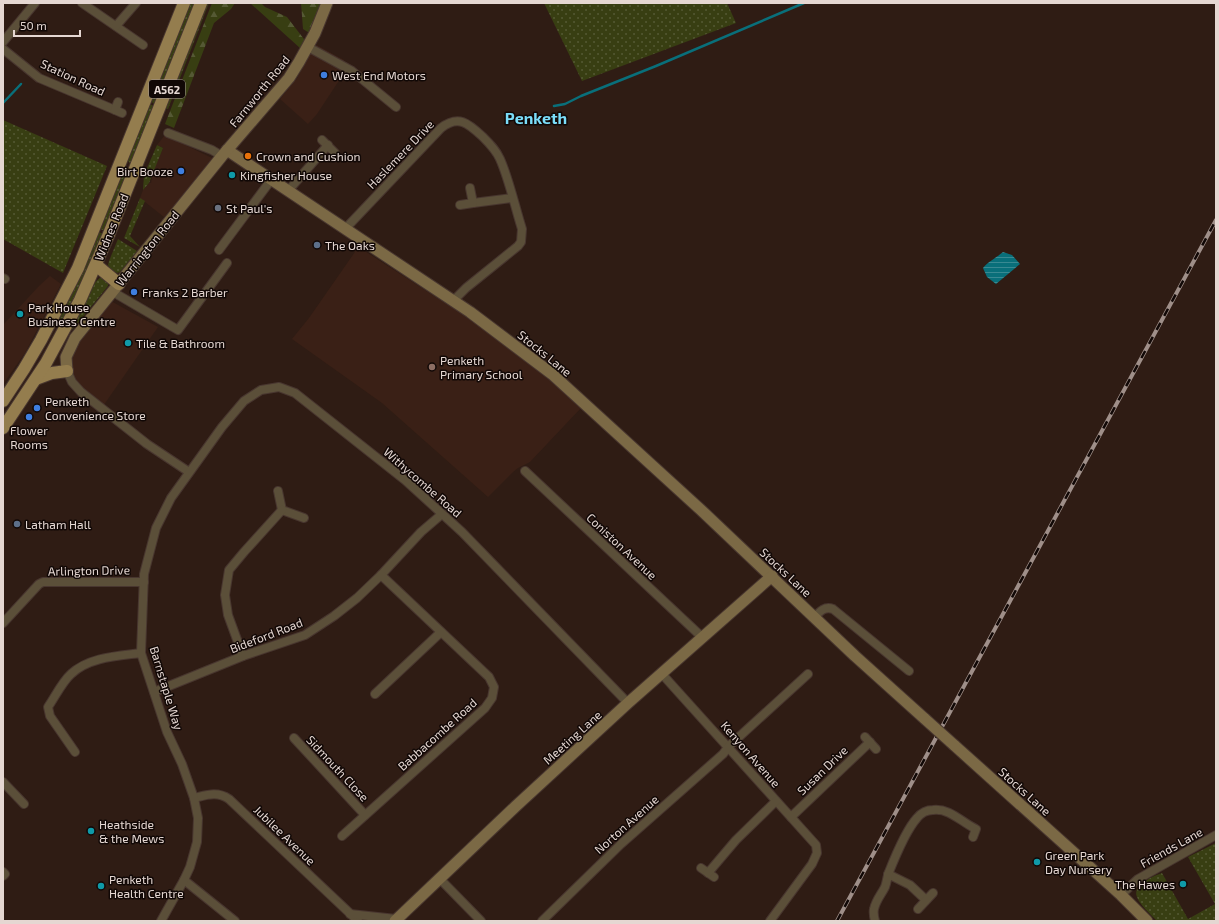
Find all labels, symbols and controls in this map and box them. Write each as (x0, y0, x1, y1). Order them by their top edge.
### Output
scale bar (14, 12, 80, 38)
text: 50 m (20, 18, 47, 32)
street label: Farnworth Road (226, 52, 292, 130)
street label: Station Road (39, 56, 107, 98)
place label: West End Motors (332, 68, 426, 82)
marker: West End Motors (319, 70, 329, 80)
road number: A562 (149, 80, 185, 98)
district label: Penketh (505, 108, 567, 127)
street label: Haslemere Drive (364, 117, 436, 191)
place label: Crown and Cushion (256, 149, 360, 163)
marker: Crown and Cushion (243, 151, 253, 161)
place label: Birt Booze (117, 164, 173, 178)
marker: Birt Booze (176, 166, 186, 176)
place label: Kingfisher House (240, 168, 332, 182)
marker: Kingfisher House (227, 170, 237, 180)
street label: Widnes Road (91, 191, 131, 263)
place label: St Paul's (226, 201, 272, 215)
marker: St Paul's (213, 203, 223, 213)
street label: Warrington Road (112, 208, 182, 288)
place label: The Oaks (325, 238, 375, 252)
marker: The Oaks (312, 240, 322, 250)
place label: Franks 2 Barber (142, 285, 228, 299)
marker: Franks 2 Barber (129, 287, 139, 297)
place label: Park House Business Centre (28, 300, 116, 328)
marker: Park House Business Centre (15, 309, 25, 319)
street label: Stocks Lane (515, 327, 575, 379)
place label: Tile & Bathroom (136, 336, 225, 350)
marker: Tile & Bathroom (123, 338, 133, 348)
place label: Penketh Primary School (440, 353, 523, 381)
marker: Penketh Primary School (427, 362, 437, 372)
place label: Penketh Convenience Store (45, 394, 146, 422)
marker: Penketh Convenience Store (32, 403, 42, 413)
marker: Flower Rooms (24, 412, 34, 422)
place label: Flower Rooms (10, 423, 48, 451)
street label: Withycombe Road (381, 444, 465, 520)
street label: Coniston Avenue (584, 510, 660, 582)
place label: Latham Hall (25, 517, 91, 531)
marker: Latham Hall (12, 519, 22, 529)
street label: Stocks Lane (757, 545, 815, 599)
street label: Arlington Drive (48, 562, 130, 578)
street label: Bideford Road (228, 615, 304, 655)
street label: Barnstaple Way (148, 644, 187, 732)
street label: Babbacombe Road (395, 695, 479, 773)
street label: Meeting Lane (540, 707, 604, 767)
street label: Kenyon Avenue (718, 718, 784, 790)
street label: Sidmouth Close (304, 732, 372, 804)
street label: Susan Drive (794, 743, 850, 797)
street label: Stocks Lane (996, 764, 1054, 818)
street label: Norton Avenue (591, 792, 661, 856)
street label: Jubilee Avenue (251, 802, 319, 868)
place label: Heathside & the Mews (99, 817, 164, 845)
street label: Friends Lane (1137, 824, 1205, 870)
marker: Heathside & the Mews (86, 826, 96, 836)
place label: Green Park Day Nursery (1045, 848, 1113, 876)
marker: Green Park Day Nursery (1032, 857, 1042, 867)
place label: Penketh Health Centre (109, 872, 184, 900)
place label: The Hawes (1115, 877, 1175, 891)
marker: The Hawes (1178, 879, 1188, 889)
marker: Penketh Health Centre (96, 881, 106, 891)

